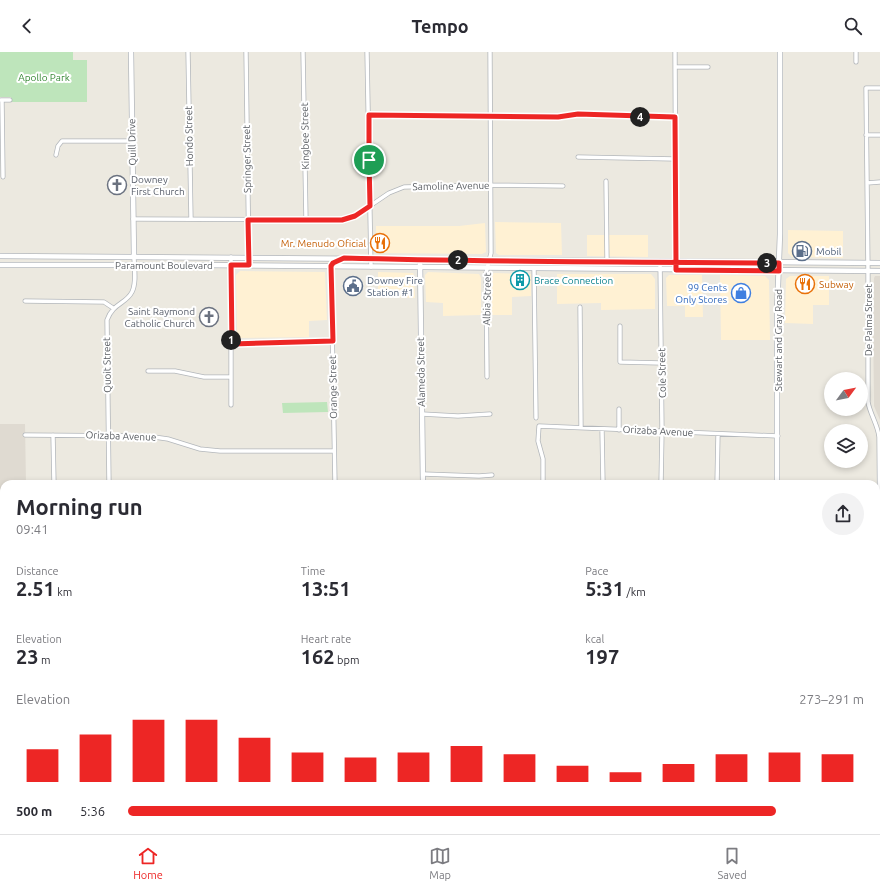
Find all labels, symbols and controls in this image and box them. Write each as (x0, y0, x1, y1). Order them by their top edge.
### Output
icon: back (16, 15, 38, 37)
icon: search (842, 15, 864, 37)
text: Tempo (411, 16, 469, 36)
park label: Apollo Park (18, 72, 70, 83)
street label: Kingbee Street (299, 102, 311, 170)
street label: Hondo Street (183, 106, 195, 166)
pin: 4 (630, 107, 650, 127)
text: 4 (637, 111, 643, 123)
street label: Quill Drive (126, 118, 138, 166)
street label: Springer Street (241, 125, 253, 193)
pin (352, 143, 386, 177)
icon: arrive (358, 149, 380, 171)
church icon: Downey First Church (106, 174, 128, 196)
place label: Downey First Church (131, 174, 185, 197)
street label: Samoline Avenue (412, 180, 490, 192)
restaurant icon: Mr. Menudo Oficial (369, 232, 391, 254)
place label: Mr. Menudo Oficial (281, 238, 366, 249)
fuel station icon: Mobil (791, 240, 813, 262)
place label: Mobil (816, 246, 842, 257)
pin: 2 (448, 250, 468, 270)
pin: 3 (757, 253, 777, 273)
text: 2 (455, 254, 461, 266)
text: 3 (764, 257, 770, 269)
street label: Paramount Boulevard (115, 260, 213, 271)
building icon: Brace Connection (509, 269, 531, 291)
street label: Albia Street (481, 272, 493, 325)
restaurant icon: Subway (794, 273, 816, 295)
public building icon: Downey Fire Station #1 (342, 275, 364, 297)
place label: Downey Fire Station #1 (367, 275, 423, 298)
place label: Brace Connection (534, 275, 613, 286)
place label: Subway (819, 279, 854, 290)
place label: 99 Cents Only Stores (675, 282, 727, 305)
shop icon: 99 Cents Only Stores (730, 282, 752, 304)
street label: De Palma Street (863, 284, 874, 356)
street label: Stewart and Gray Road (773, 289, 784, 391)
place label: Saint Raymond Catholic Church (125, 306, 195, 329)
church icon: Saint Raymond Catholic Church (198, 306, 220, 328)
pin: 1 (221, 330, 241, 350)
text: 1 (228, 334, 234, 346)
street label: Quoit Street (101, 337, 113, 393)
street label: Alameda Street (415, 337, 427, 407)
street label: Cole Street (656, 348, 668, 398)
street label: Orange Street (327, 355, 339, 419)
north arrow (824, 372, 868, 416)
map controls (824, 372, 868, 468)
street label: Orizaba Avenue (622, 424, 694, 438)
button: layers (824, 424, 868, 468)
street label: Orizaba Avenue (85, 429, 157, 443)
button: share (822, 493, 864, 535)
text: Morning run (16, 494, 143, 519)
text: 09:41 (16, 522, 49, 536)
text: Distance (16, 565, 59, 577)
text: Time (301, 565, 325, 577)
text: Pace (585, 565, 609, 577)
text: 2.51 (16, 577, 55, 600)
text: 13:51 (301, 577, 351, 600)
text: 5:31 (585, 577, 624, 600)
text: km (55, 586, 72, 598)
text: /km (624, 586, 646, 598)
text: Elevation (16, 633, 62, 645)
text: Heart rate (301, 633, 351, 645)
text: kcal (585, 633, 604, 645)
text: 23 (16, 645, 39, 668)
text: 162 (301, 645, 335, 668)
text: 197 (585, 645, 619, 668)
text: m (39, 654, 51, 666)
text: bpm (335, 654, 359, 666)
text: Elevation (16, 692, 70, 706)
text: 273–291 m (799, 692, 864, 706)
text: 500 m (16, 804, 52, 818)
text: 5:36 (80, 804, 105, 818)
tab: Home (133, 845, 163, 881)
tab: Map (429, 845, 451, 881)
tab: Saved (718, 845, 747, 881)

